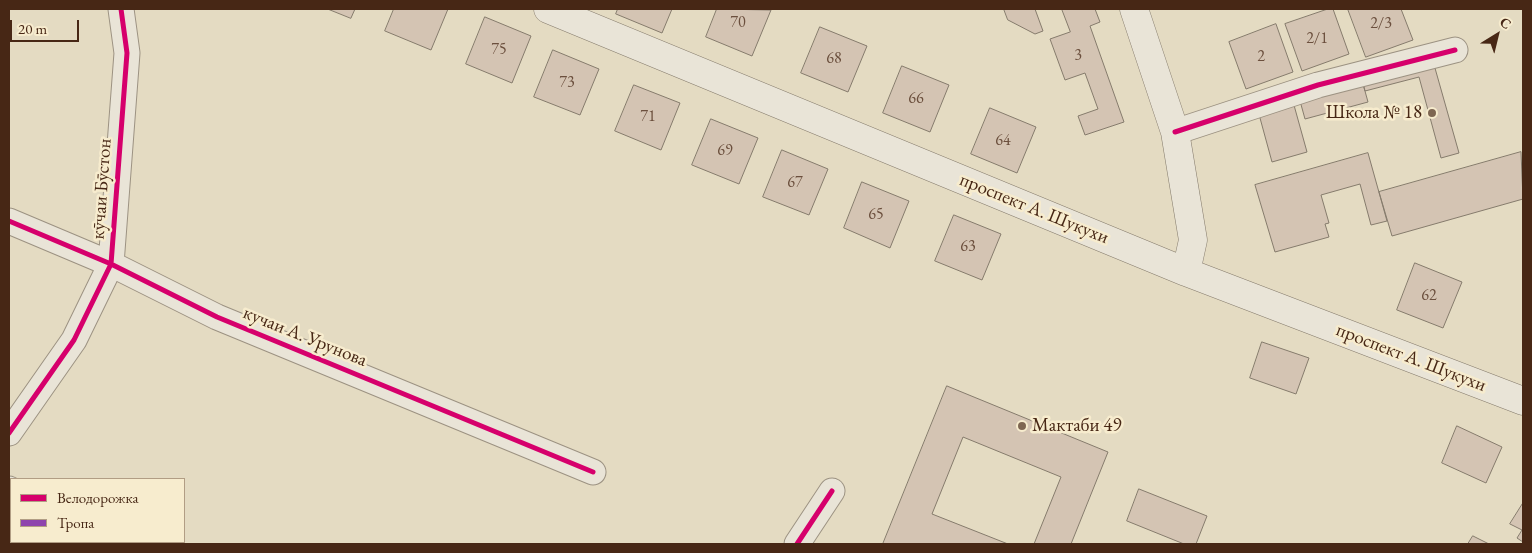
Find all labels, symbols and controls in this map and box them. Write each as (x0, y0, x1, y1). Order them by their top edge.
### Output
scale bar (12, 10, 81, 42)
north arrow (1472, 10, 1522, 60)
house number: 70 (730, 13, 746, 33)
text: С (1497, 13, 1515, 33)
house number: 2/3 (1370, 14, 1392, 34)
text: 20 m (18, 19, 47, 38)
house number: 2/1 (1306, 29, 1328, 49)
house number: 75 (491, 40, 507, 60)
house number: 3 (1074, 46, 1082, 66)
house number: 2 (1257, 47, 1265, 67)
house number: 68 (826, 49, 842, 69)
house number: 73 (559, 73, 575, 93)
house number: 66 (908, 89, 924, 109)
place label: Школа № 18 (1326, 102, 1422, 124)
house number: 71 (640, 107, 656, 127)
marker: Школа № 18 (1426, 107, 1438, 119)
house number: 64 (995, 131, 1011, 151)
street label: кӯчаи Бӯстон (87, 138, 117, 240)
house number: 69 (717, 141, 733, 161)
street label: проспект А. Шукухи (956, 169, 1112, 249)
house number: 67 (787, 173, 803, 193)
house number: 65 (868, 205, 884, 225)
house number: 63 (960, 237, 976, 257)
house number: 62 (1421, 286, 1437, 306)
street label: кучаи А. Урунова (240, 302, 370, 372)
street label: проспект А. Шукухи (1333, 319, 1489, 397)
place label: Мактаби 49 (1032, 415, 1122, 437)
marker: Мактаби 49 (1016, 420, 1028, 432)
legend (10, 478, 185, 543)
text: Велодорожка (57, 488, 138, 507)
text: Тропа (57, 513, 94, 532)

